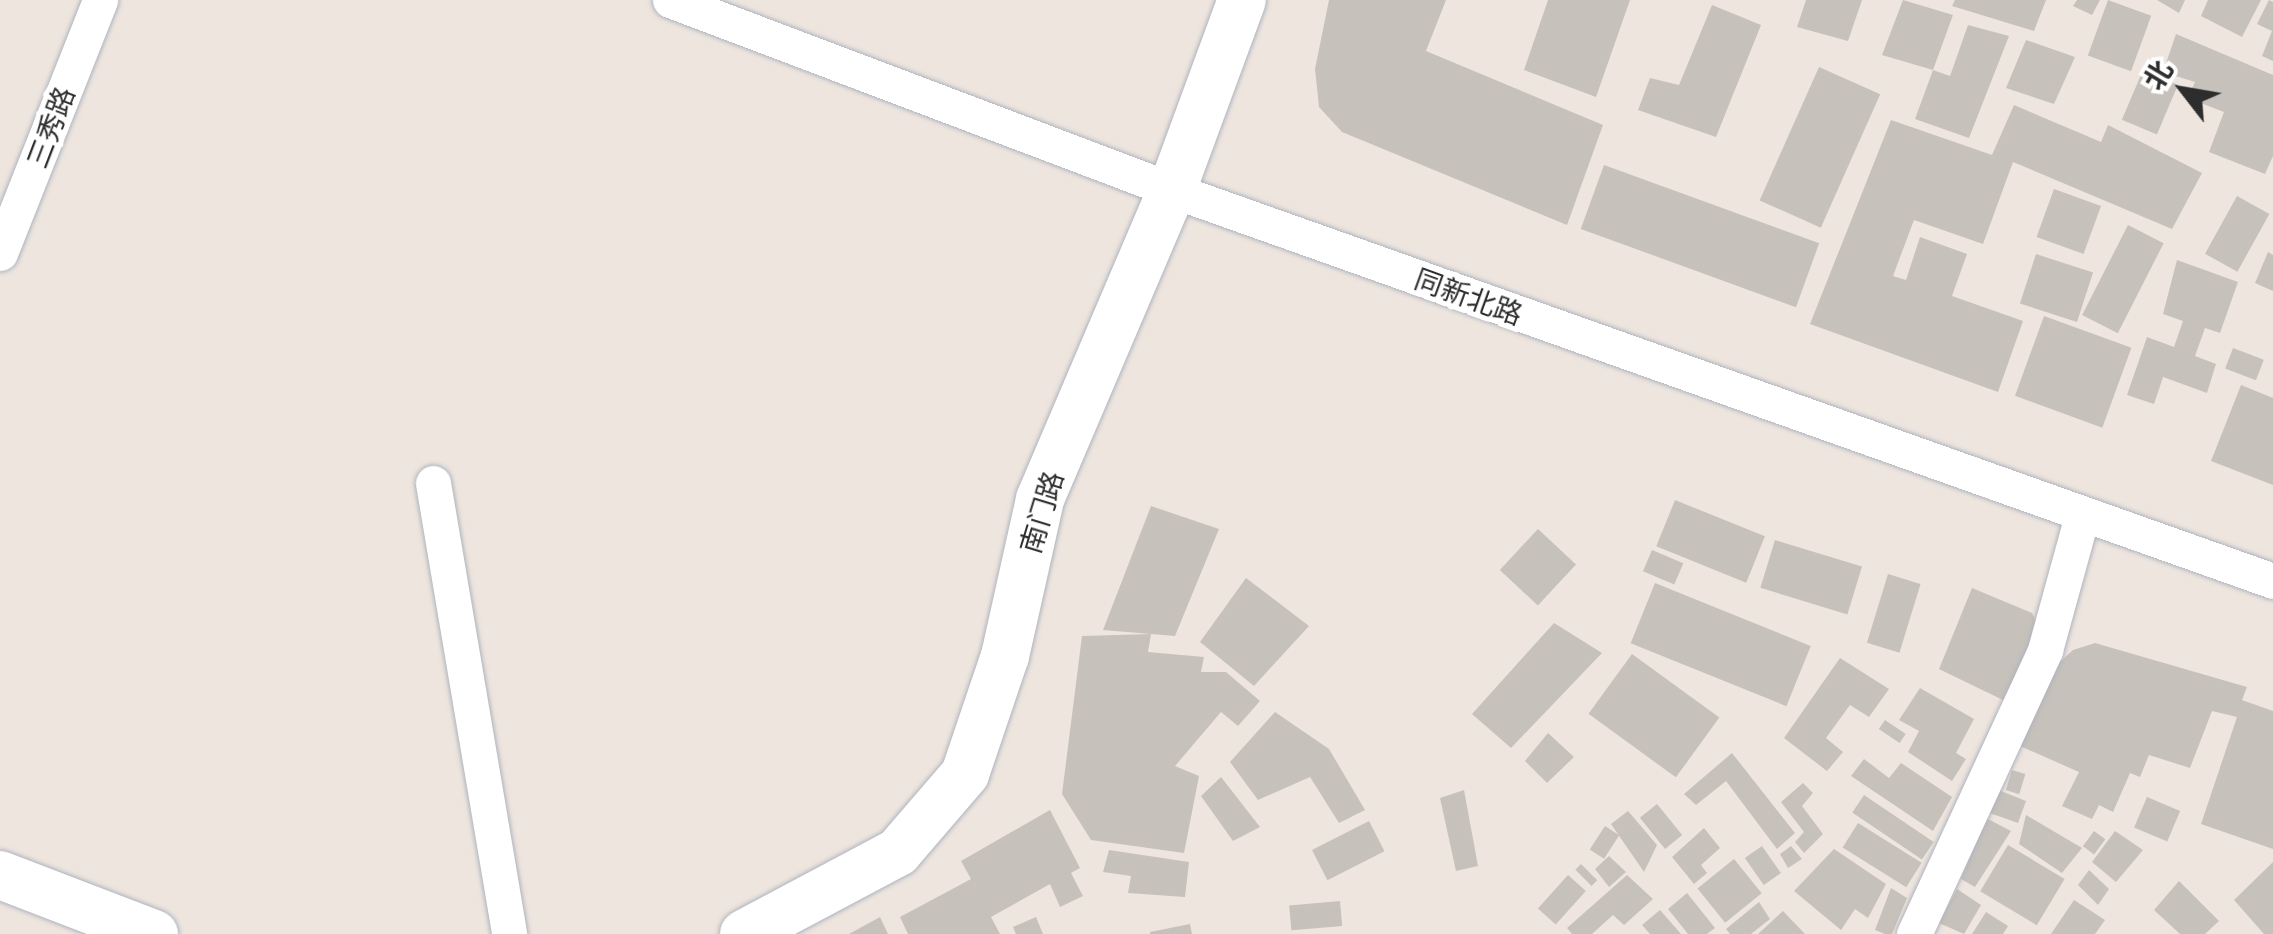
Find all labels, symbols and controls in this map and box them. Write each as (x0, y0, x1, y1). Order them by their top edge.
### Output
north arrow (2133, 40, 2233, 140)
text: 北 (2135, 54, 2179, 95)
street label: 三秀路 (19, 82, 81, 172)
street label: 同新北路 (1411, 261, 1527, 331)
street label: 南门路 (1013, 467, 1069, 557)

